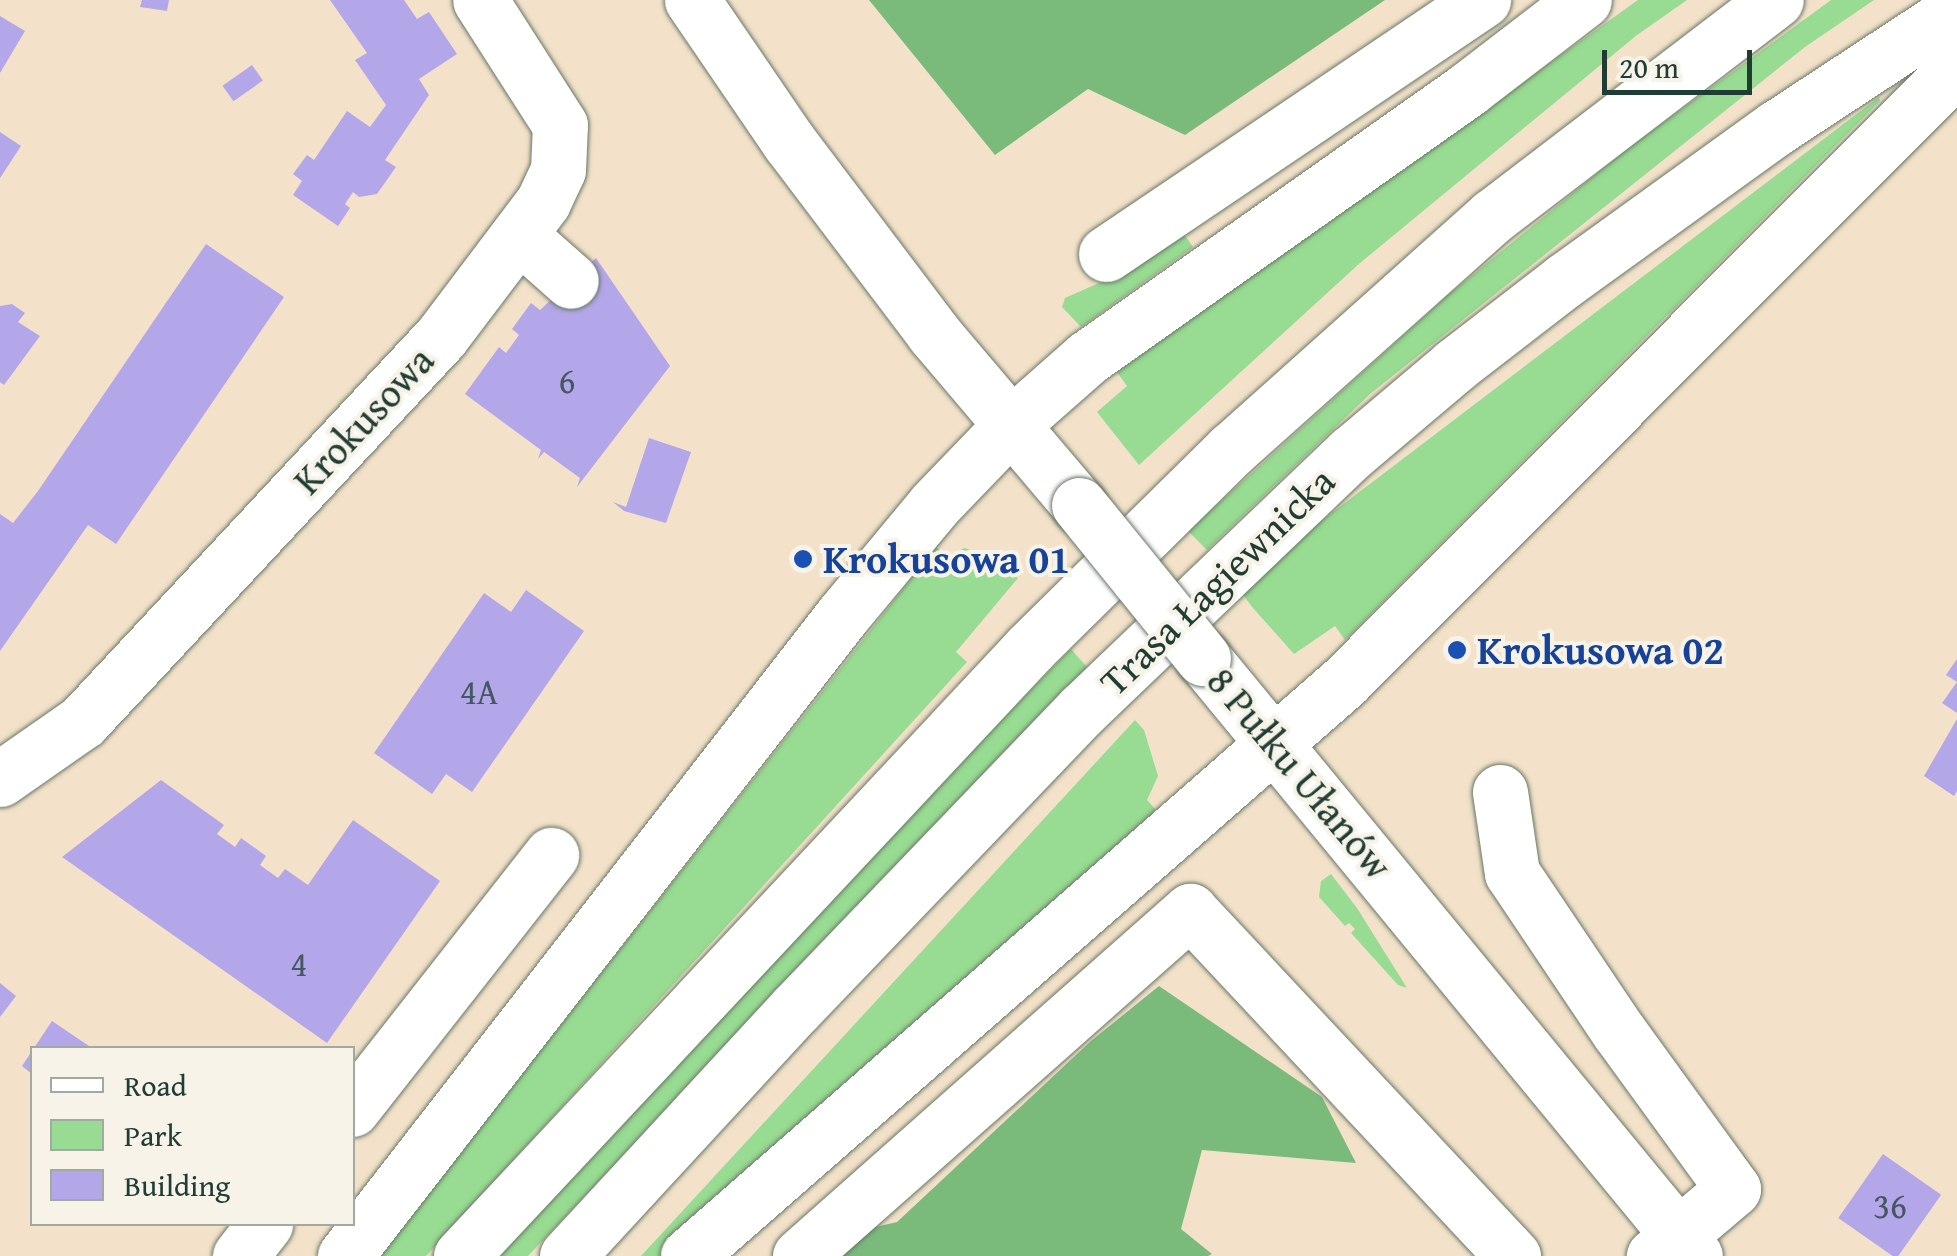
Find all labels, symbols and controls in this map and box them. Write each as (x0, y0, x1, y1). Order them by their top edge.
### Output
scale bar (1607, 30, 1757, 92)
text: 20 m (1619, 45, 1679, 89)
street label: Krokusowa (283, 336, 443, 504)
house number: 6 (559, 360, 575, 402)
street label: Trasa Łagiewnicka (1090, 457, 1344, 705)
place label: Krokusowa 01 (823, 535, 1070, 583)
marker: Krokusowa 01 (792, 548, 814, 570)
place label: Krokusowa 02 (1477, 626, 1724, 674)
marker: Krokusowa 02 (1446, 639, 1468, 661)
street label: 8 Pułku Ułanów (1197, 657, 1403, 889)
house number: 4A (460, 671, 498, 713)
house number: 4 (291, 943, 307, 985)
legend (30, 1046, 355, 1226)
text: Road (124, 1063, 187, 1107)
text: Park (124, 1113, 182, 1157)
text: Building (124, 1163, 230, 1207)
house number: 36 (1873, 1185, 1907, 1227)

